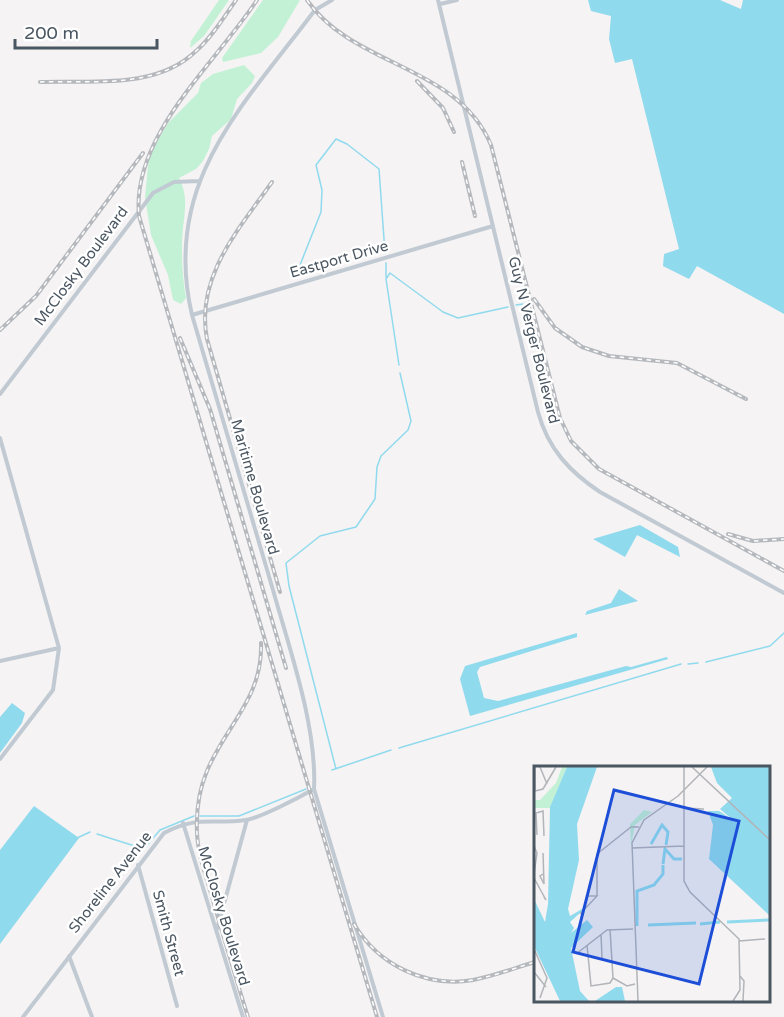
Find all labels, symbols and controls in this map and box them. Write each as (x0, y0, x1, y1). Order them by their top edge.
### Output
scale bar (15, 12, 158, 50)
text: 200 m (24, 22, 79, 44)
street label: McClosky Boulevard (30, 203, 132, 329)
street label: Eastport Drive (288, 236, 390, 282)
street label: Guy N Verger Boulevard (505, 255, 563, 425)
street label: Maritime Boulevard (227, 417, 283, 557)
inset map (534, 766, 769, 1002)
street label: Shoreline Avenue (65, 828, 155, 936)
street label: McClosky Boulevard (194, 844, 254, 988)
street label: Smith Street (149, 888, 189, 978)

